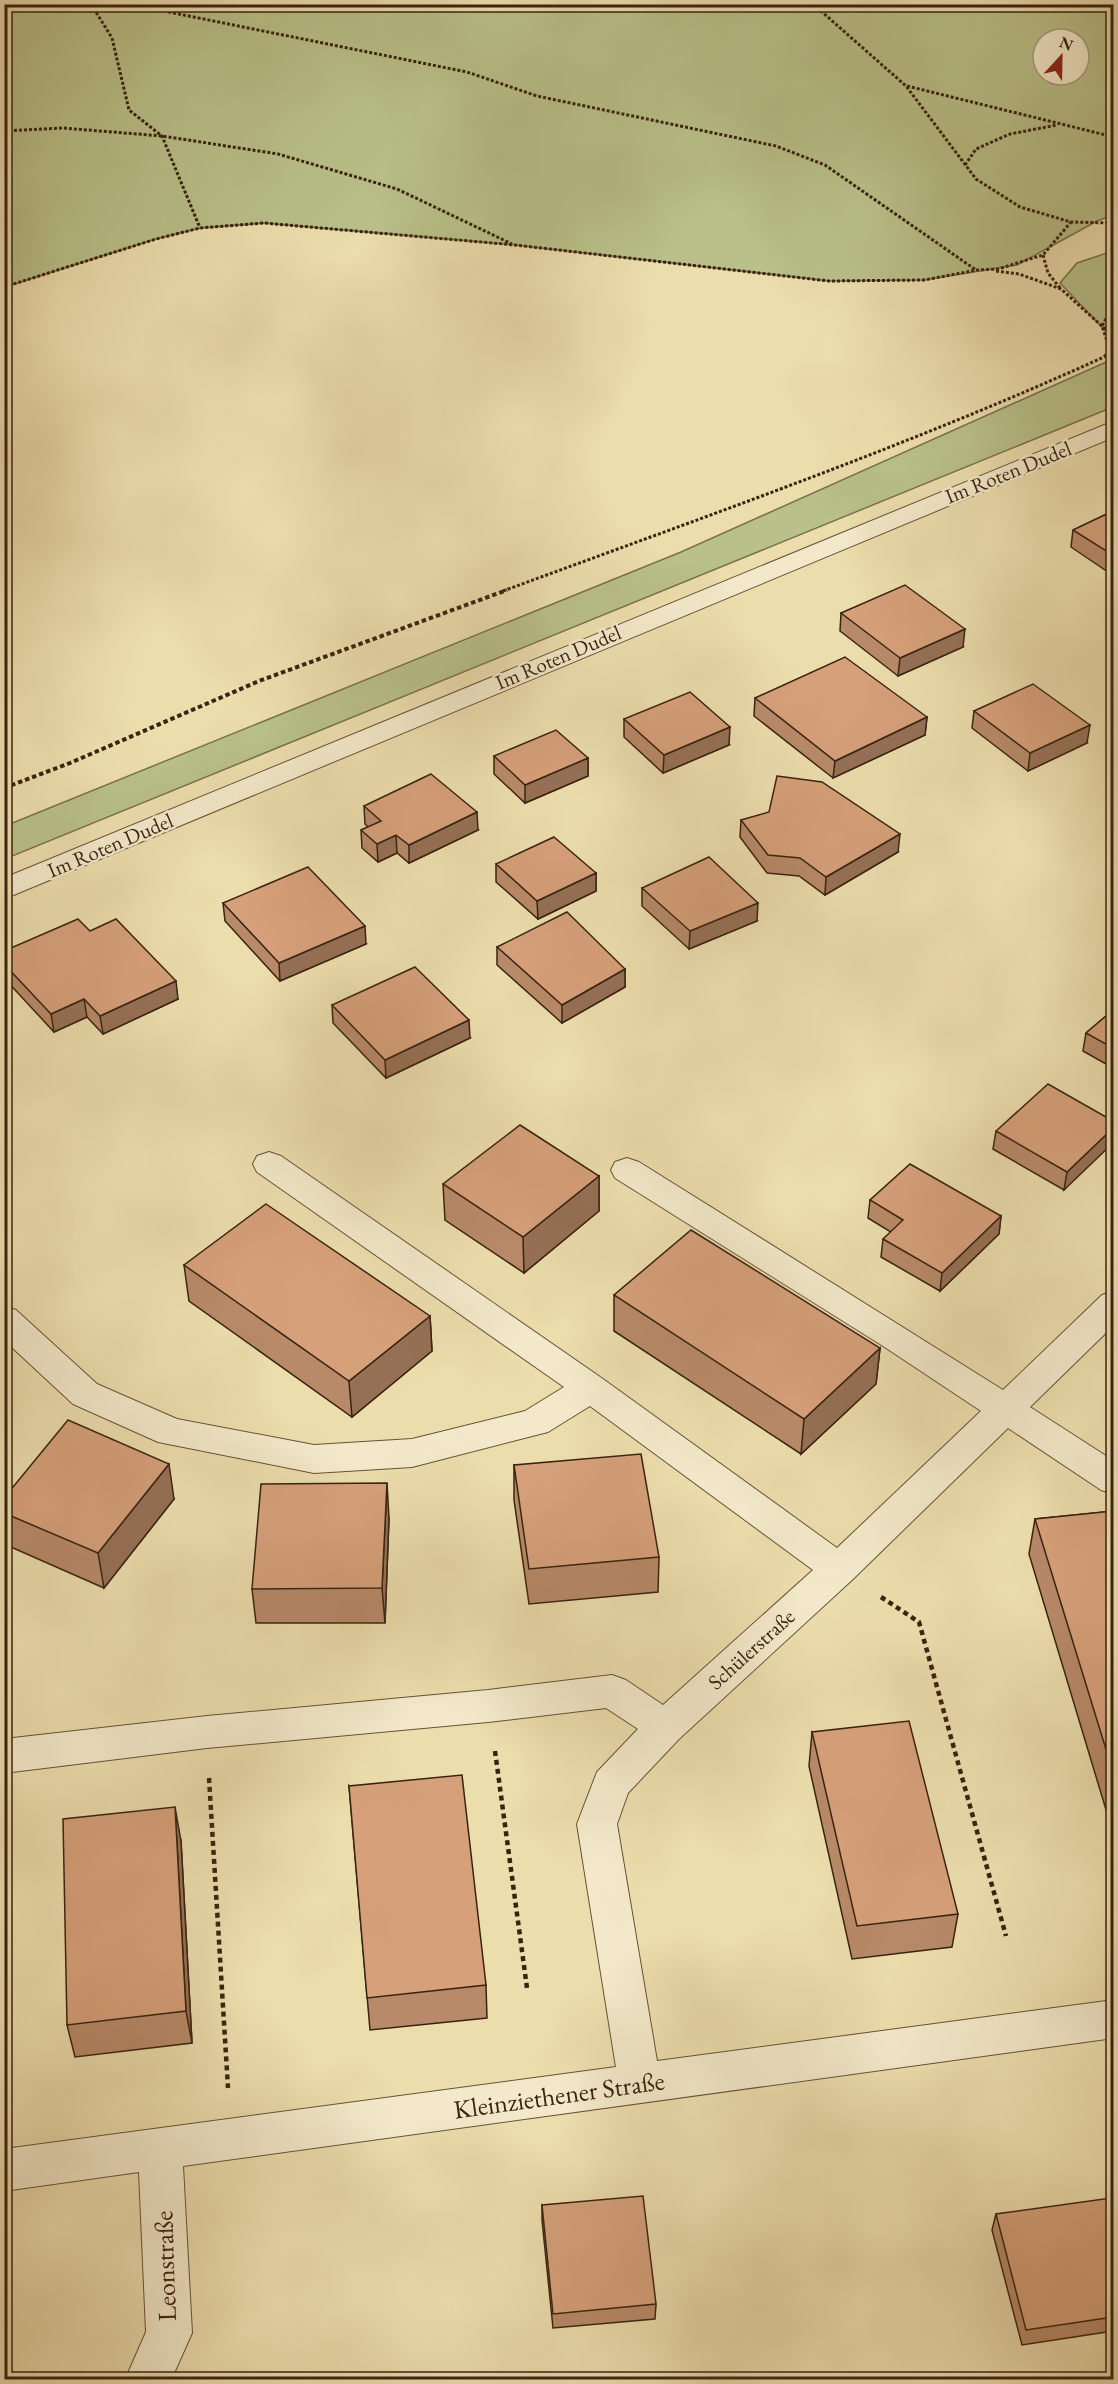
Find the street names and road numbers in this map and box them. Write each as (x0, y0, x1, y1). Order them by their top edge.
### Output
street label: Im Roten Dudel (941, 434, 1075, 510)
street label: Im Roten Dudel (491, 618, 625, 696)
street label: Im Roten Dudel (43, 806, 177, 884)
street label: Schülerstraße (702, 1603, 800, 1695)
street label: Kleinziethener Straße (451, 2063, 667, 2127)
street label: Leonstraße (146, 2210, 184, 2322)

